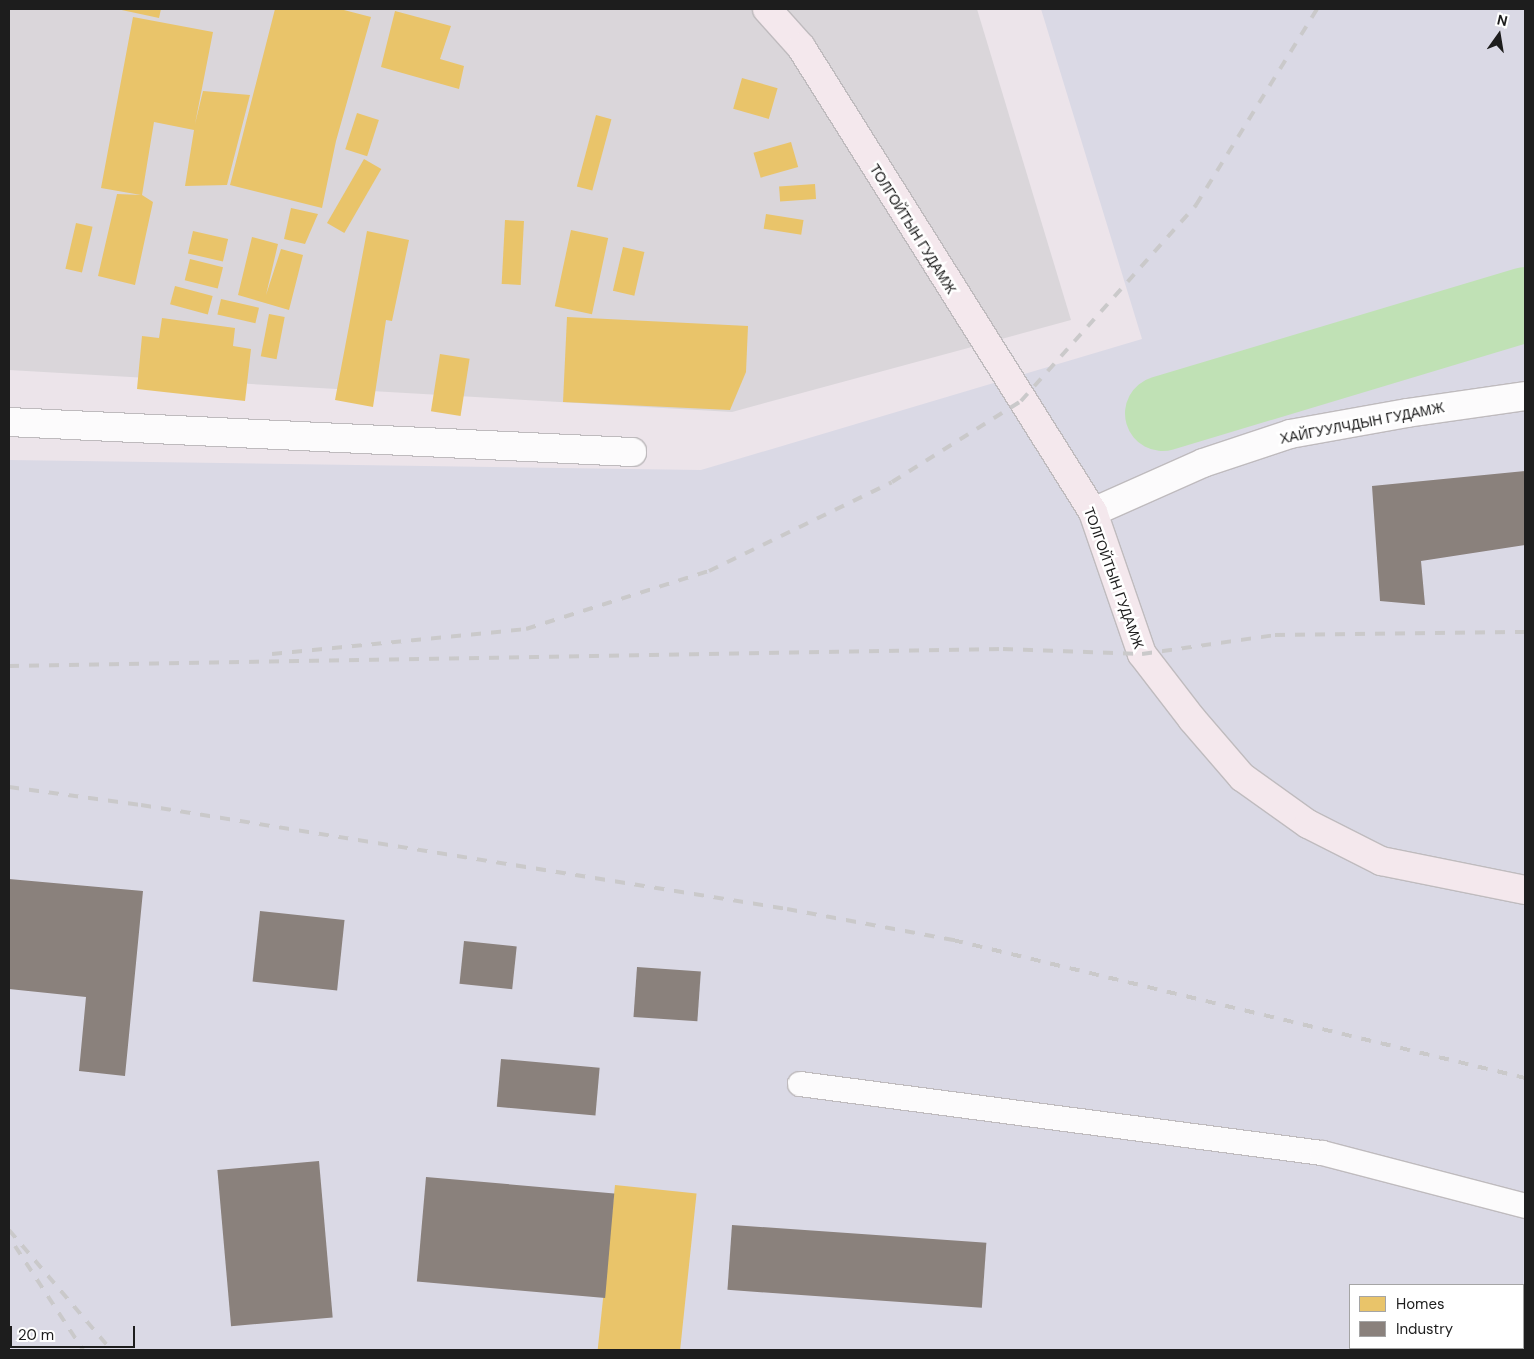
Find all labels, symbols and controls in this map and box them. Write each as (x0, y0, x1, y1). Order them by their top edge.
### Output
north arrow (1474, 10, 1524, 60)
text: N (1495, 10, 1509, 30)
street label: ТОЛГОЙТЫН ГУДАМЖ (866, 161, 960, 297)
street label: ХАЙГУУЛЧДЫН ГУДАМЖ (1278, 399, 1446, 447)
street label: ТОЛГОЙТЫН ГУДАМЖ (1081, 505, 1147, 651)
legend (1349, 1284, 1524, 1349)
text: Homes (1396, 1294, 1445, 1314)
scale bar (12, 1316, 138, 1348)
text: Industry (1396, 1319, 1453, 1339)
text: 20 m (18, 1325, 54, 1345)

